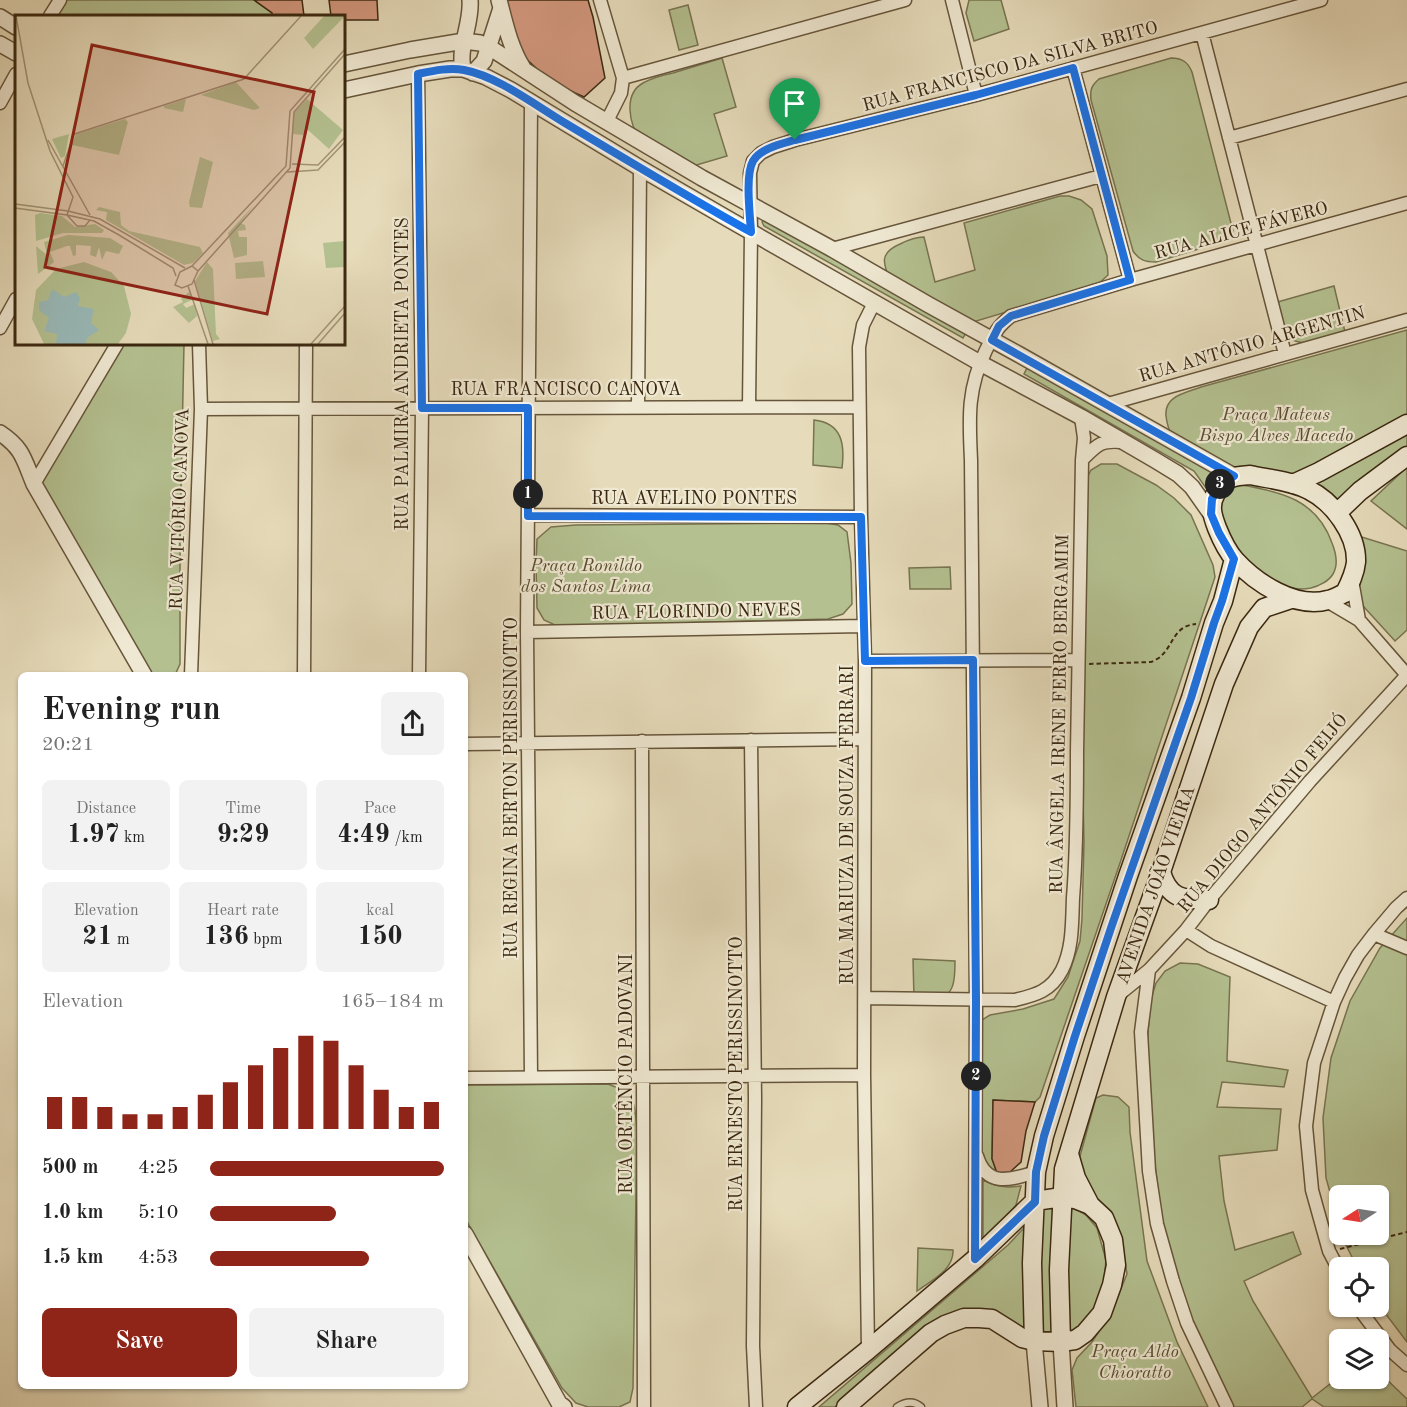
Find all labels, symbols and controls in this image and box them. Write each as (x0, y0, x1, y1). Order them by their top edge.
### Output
inset map (15, 15, 345, 345)
street label: RUA FRANCISCO DA SILVA BRITO (861, 19, 1160, 115)
pin (769, 78, 820, 140)
icon: arrive (778, 87, 811, 120)
street label: RUA ALICE FÁVERO (1151, 195, 1330, 263)
street label: RUA PALMIRA ANDRIETA PONTES (394, 217, 412, 531)
street label: RUA ANTÔNIO ARGENTIN (1136, 300, 1368, 386)
street label: RUA FRANCISCO CANOVA (451, 381, 682, 399)
park label: Praça Mateus Bispo Alves Macedo (1198, 406, 1353, 445)
street label: RUA VITÓRIO CANOVA (162, 407, 193, 610)
pin: 3 (1205, 469, 1235, 499)
text: 3 (1215, 476, 1225, 492)
pin: 1 (513, 479, 543, 509)
text: 1 (523, 486, 533, 502)
street label: RUA AVELINO PONTES (591, 490, 797, 508)
street label: RUA ÂNGELA IRENE FERRO BERGAMIM (1044, 534, 1072, 894)
park label: Praça Ronildo dos Santos Lima (521, 557, 652, 596)
street label: RUA FLORINDO NEVES (591, 601, 801, 623)
street label: RUA REGINA BERTON PERISSINOTTO (503, 617, 521, 959)
street label: RUA MARIUZA DE SOUZA FERRARI (839, 665, 857, 985)
button: share (381, 692, 444, 755)
text: Evening run (42, 694, 221, 727)
street label: RUA DIOGO ANTÔNIO FEIJÓ (1171, 708, 1351, 916)
text: 20:21 (42, 735, 94, 755)
street label: AVENIDA JOÃO VIEIRA (1110, 782, 1199, 987)
text: Distance (76, 801, 136, 817)
text: Time (225, 801, 261, 817)
text: Pace (364, 801, 396, 817)
text: 1.97 (67, 822, 120, 848)
text: 9:29 (217, 822, 269, 848)
text: 4:49 (337, 822, 390, 848)
text: km (120, 830, 145, 846)
text: /km (390, 830, 423, 846)
text: Elevation (73, 903, 139, 919)
text: Heart rate (207, 903, 279, 919)
text: kcal (366, 903, 394, 919)
text: 21 (82, 924, 112, 950)
text: 136 (204, 924, 249, 950)
text: 150 (357, 924, 403, 950)
text: m (112, 932, 130, 948)
text: bpm (249, 932, 282, 948)
street label: RUA ERNESTO PERISSINOTTO (728, 936, 746, 1212)
street label: RUA ORTÊNCIO PADOVANI (614, 954, 636, 1194)
text: Elevation (42, 992, 123, 1012)
text: 165–184 m (341, 992, 444, 1012)
pin: 2 (961, 1061, 991, 1091)
text: 2 (971, 1068, 981, 1084)
text: 500 m (42, 1158, 98, 1178)
text: 4:25 (138, 1158, 178, 1178)
north arrow (1329, 1185, 1389, 1245)
map controls (1329, 1185, 1389, 1389)
text: 1.0 km (42, 1203, 104, 1223)
text: 5:10 (138, 1203, 178, 1223)
text: 1.5 km (42, 1248, 104, 1268)
text: 4:53 (138, 1248, 178, 1268)
button: locate (1329, 1257, 1389, 1317)
button: Save (42, 1308, 237, 1377)
button: Share (249, 1308, 444, 1377)
button: layers (1329, 1329, 1389, 1389)
park label: Praça Aldo Chioratto (1090, 1343, 1179, 1382)

